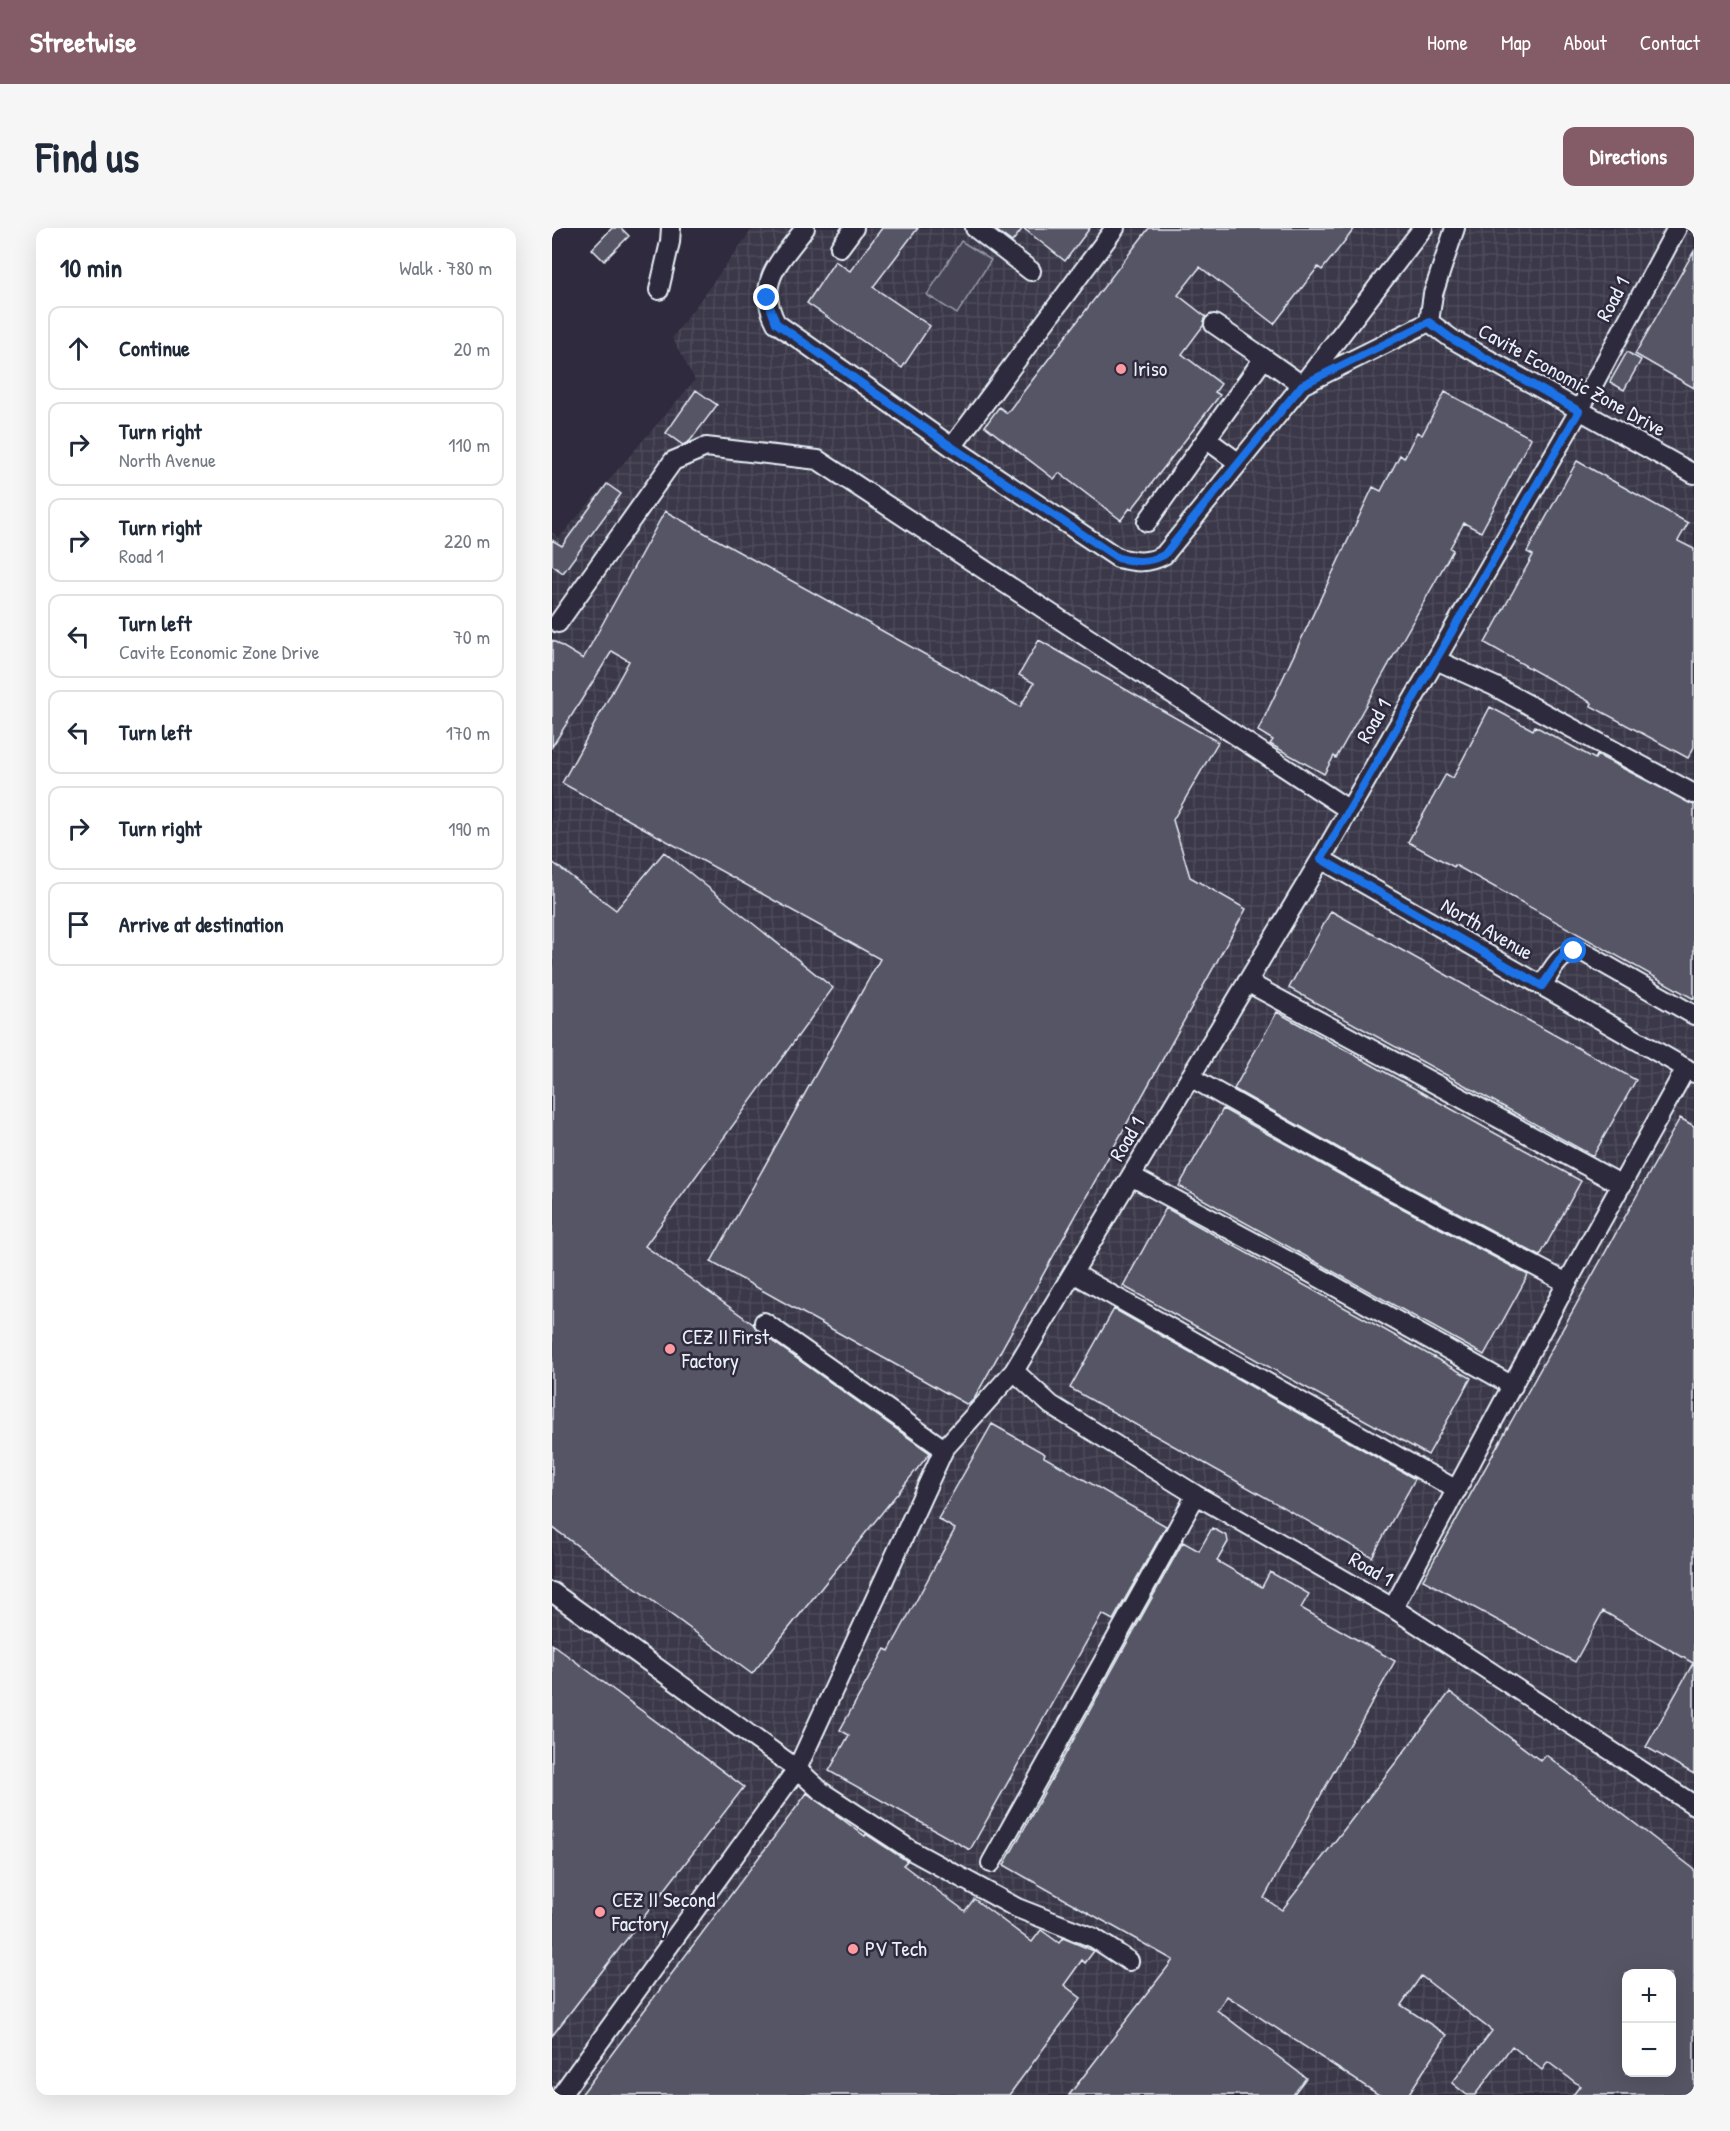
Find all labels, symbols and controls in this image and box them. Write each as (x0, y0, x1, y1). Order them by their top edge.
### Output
text: Streetwise (30, 23, 136, 61)
text: Home (1427, 28, 1468, 57)
text: Map (1501, 28, 1531, 57)
text: About (1564, 28, 1607, 57)
text: Contact (1640, 28, 1700, 57)
button: Directions (1563, 127, 1694, 186)
text: Find us (36, 128, 139, 185)
text: 10 min (60, 250, 122, 285)
text: Walk · 780 m (399, 254, 492, 281)
street label: Road 1 (1589, 271, 1636, 326)
route end (753, 284, 779, 310)
street label: Cavite Economic Zone Drive (1473, 316, 1671, 443)
icon: ahead (62, 332, 95, 365)
text: Continue (119, 333, 190, 363)
text: 20 m (453, 335, 490, 362)
place label: Iriso (1133, 354, 1167, 383)
marker: Iriso (1114, 362, 1128, 376)
text: Turn right (119, 416, 202, 446)
icon: right (62, 428, 95, 461)
text: 110 m (448, 431, 490, 458)
text: North Avenue (119, 446, 216, 473)
text: Turn right (119, 512, 202, 542)
icon: right (62, 524, 95, 557)
text: 220 m (444, 527, 490, 554)
text: Road 1 (119, 542, 164, 569)
text: Turn left (119, 608, 192, 638)
icon: left (62, 620, 95, 653)
text: 70 m (453, 623, 490, 650)
text: Cavite Economic Zone Drive (119, 638, 319, 665)
street label: Road 1 (1349, 693, 1398, 748)
icon: left (62, 716, 95, 749)
text: Turn left (119, 717, 192, 747)
text: 170 m (446, 719, 490, 746)
icon: right (62, 812, 95, 845)
text: Turn right (119, 813, 202, 843)
text: 190 m (448, 815, 490, 842)
street label: North Avenue (1436, 891, 1539, 967)
icon: arrive (62, 908, 95, 941)
text: Arrive at destination (119, 909, 284, 939)
route start (1560, 937, 1586, 963)
street label: Road 1 (1102, 1111, 1151, 1166)
place label: CEZ II First Factory (681, 1322, 770, 1375)
marker: CEZ II First Factory (663, 1342, 677, 1356)
street label: Road 1 (1344, 1544, 1399, 1593)
place label: CEZ II Second Factory (611, 1885, 715, 1938)
marker: CEZ II Second Factory (593, 1905, 607, 1919)
place label: PV Tech (865, 1934, 927, 1963)
marker: PV Tech (846, 1942, 860, 1956)
map controls (1622, 1969, 1676, 2077)
button: + (1622, 1969, 1676, 2023)
button: − (1622, 2023, 1676, 2077)

